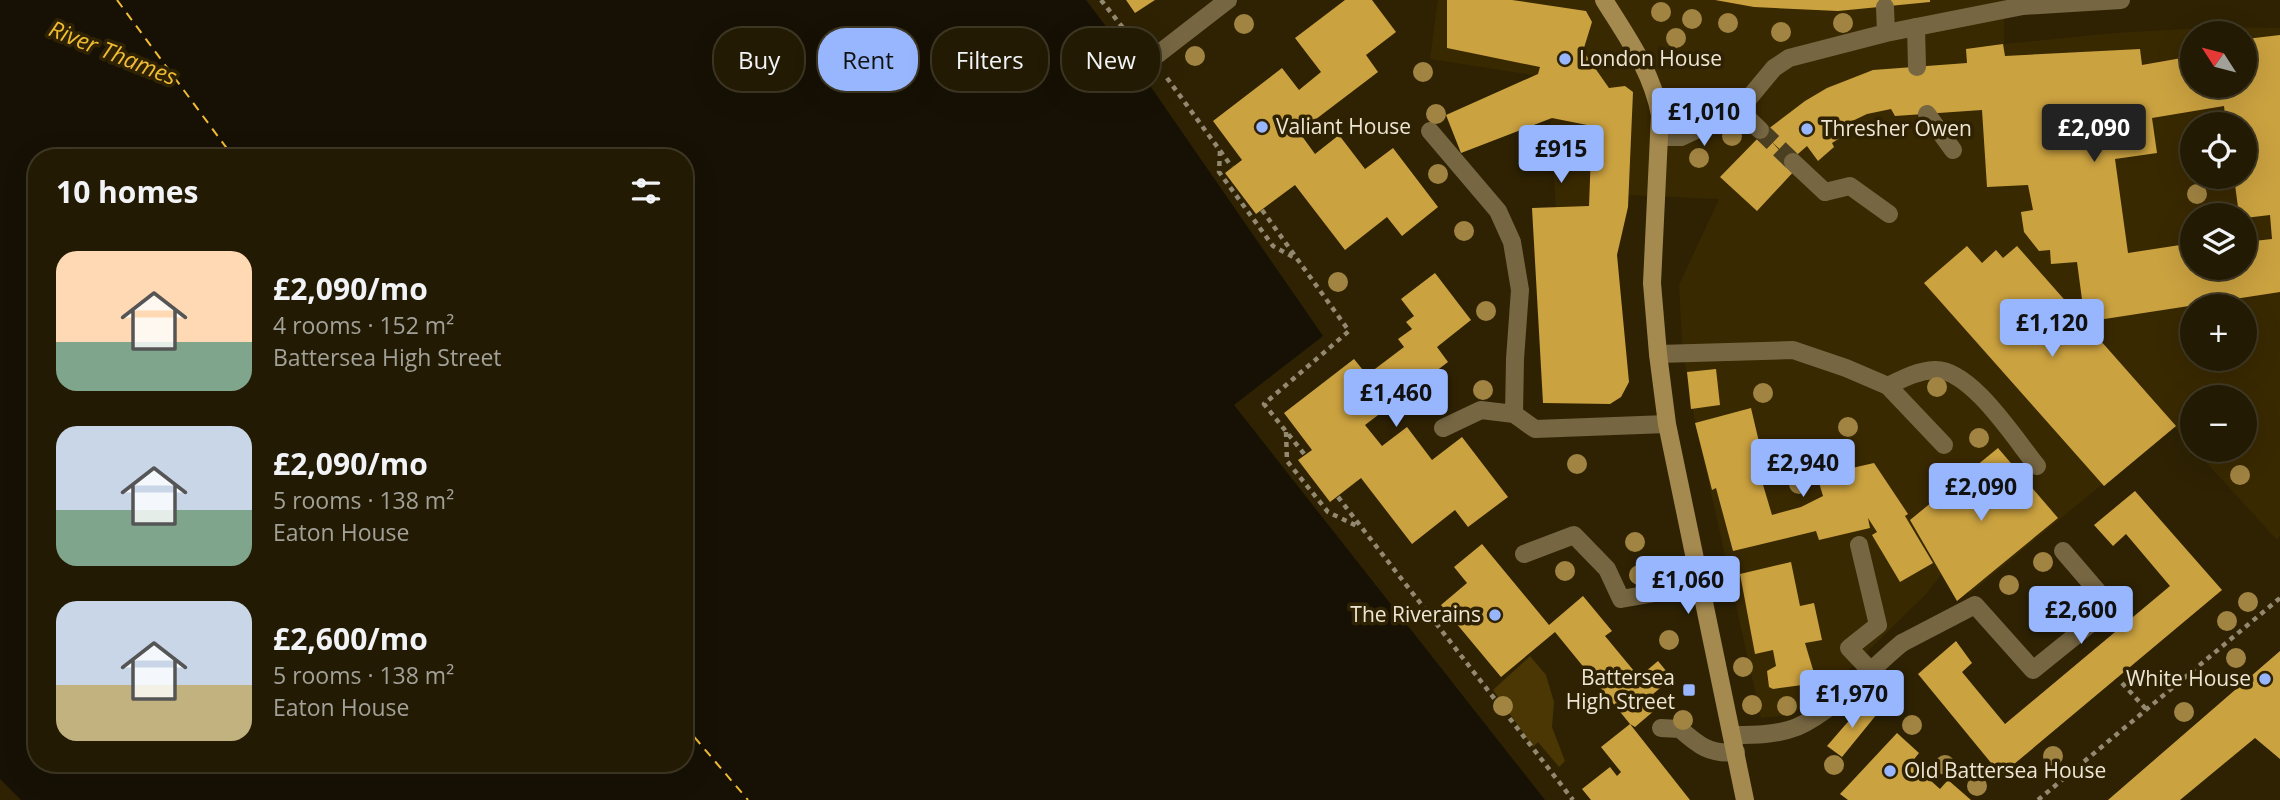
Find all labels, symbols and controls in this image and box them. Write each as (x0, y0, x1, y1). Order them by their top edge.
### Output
water label: River Thames (45, 12, 182, 92)
north arrow (2180, 21, 2258, 98)
map controls (2180, 21, 2257, 462)
chip: Buy (714, 28, 804, 91)
chip: Rent (818, 28, 918, 91)
chip: Filters (932, 28, 1048, 91)
chip: New (1062, 28, 1160, 91)
place label: London House (1579, 44, 1722, 72)
marker: London House (1557, 51, 1573, 67)
pin: £1,010 (1647, 88, 1761, 148)
text: £1,010 (1668, 95, 1740, 127)
pin: £2,090 (2037, 104, 2151, 164)
text: £2,090 (2058, 111, 2130, 143)
place label: Valiant House (1276, 112, 1411, 140)
button: locate (2180, 112, 2257, 189)
place label: Thresher Owen (1821, 114, 1972, 142)
marker: Valiant House (1254, 119, 1270, 135)
marker: Thresher Owen (1799, 121, 1815, 137)
pin: £915 (1520, 125, 1602, 185)
text: £915 (1535, 132, 1587, 164)
text: 10 homes (56, 171, 199, 212)
icon: filters (627, 172, 665, 210)
button: layers (2180, 203, 2257, 280)
text: £2,090/mo (273, 268, 428, 309)
icon: home (112, 279, 196, 363)
button: + (2180, 294, 2257, 371)
pin: £1,120 (1995, 300, 2109, 359)
text: £1,120 (2016, 306, 2088, 338)
text: 4 rooms · 152 m² (273, 309, 454, 341)
text: Battersea High Street (273, 341, 502, 373)
pin: £1,460 (1339, 370, 1453, 429)
text: £1,460 (1360, 376, 1432, 408)
button: − (2180, 385, 2257, 462)
pin: £2,940 (1746, 440, 1860, 499)
text: £2,090/mo (273, 443, 428, 484)
text: £2,940 (1767, 446, 1839, 478)
icon: home (112, 454, 196, 538)
pin: £2,090 (1924, 463, 2038, 523)
text: £2,090 (1945, 470, 2017, 502)
text: 5 rooms · 138 m² (273, 484, 454, 516)
text: Eaton House (273, 516, 409, 548)
pin: £1,060 (1631, 556, 1745, 616)
text: £1,060 (1652, 563, 1724, 595)
pin: £2,600 (2024, 586, 2138, 646)
text: £2,600 (2045, 593, 2117, 625)
place label: The Riverains (1350, 600, 1481, 628)
marker: The Riverains (1487, 607, 1503, 623)
text: £2,600/mo (273, 618, 428, 659)
icon: home (112, 629, 196, 713)
text: 5 rooms · 138 m² (273, 659, 454, 691)
place label: Battersea High Street (1566, 663, 1675, 715)
place label: White House (2126, 664, 2251, 692)
pin: £1,970 (1795, 670, 1909, 730)
marker: White House (2257, 671, 2273, 687)
text: £1,970 (1816, 677, 1888, 709)
marker: Battersea High Street (1681, 682, 1697, 698)
text: Eaton House (273, 691, 409, 723)
place label: Old Battersea House (1904, 756, 2106, 784)
marker: Old Battersea House (1882, 763, 1898, 779)

